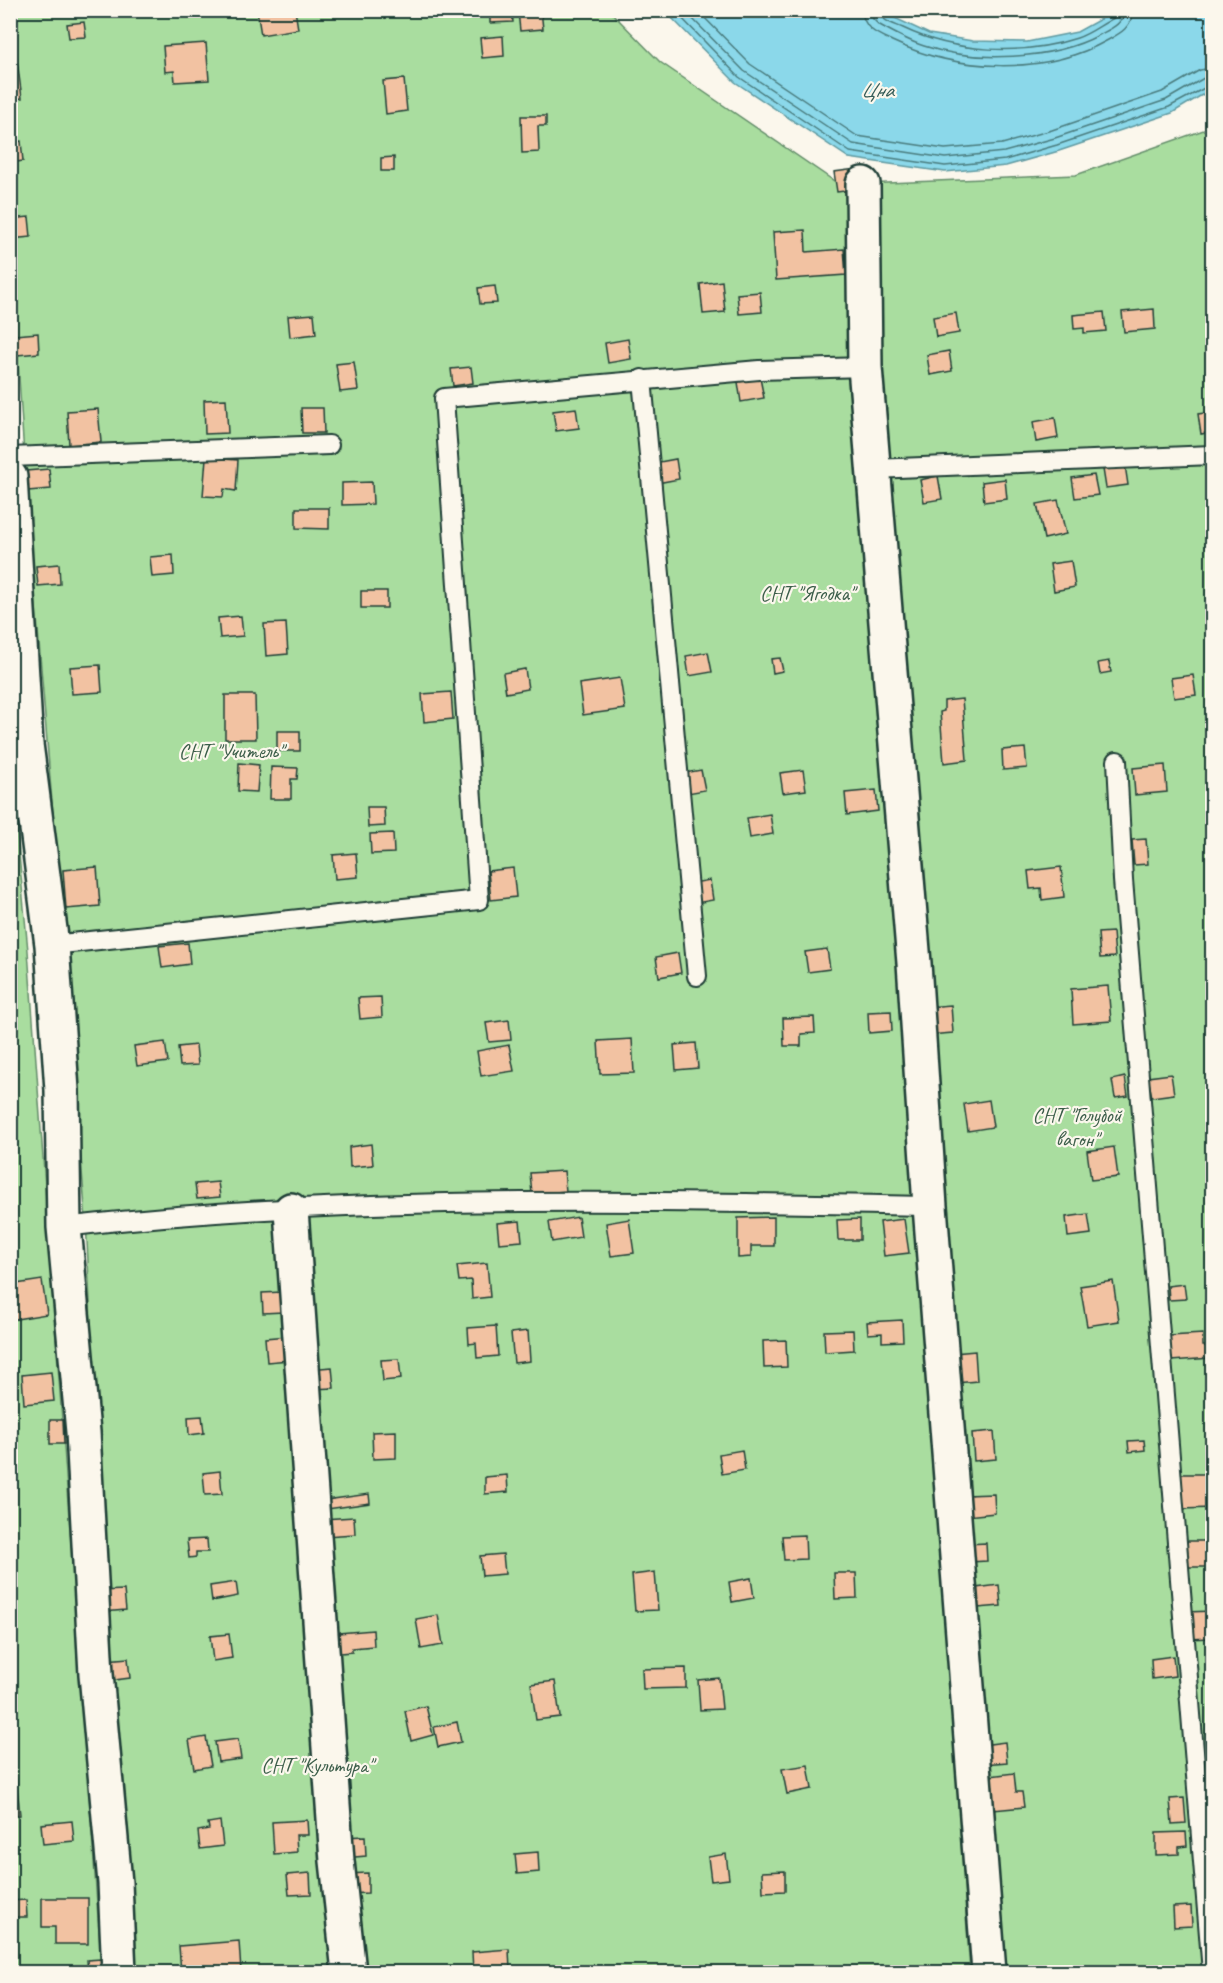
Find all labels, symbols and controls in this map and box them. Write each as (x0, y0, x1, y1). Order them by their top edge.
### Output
water label: Цна (861, 76, 896, 104)
park label: СНТ "Ягодка" (760, 580, 858, 606)
park label: СНТ "Учитель" (179, 738, 287, 764)
park label: СНТ "Голубой вагон" (1032, 1102, 1123, 1152)
park label: СНТ "Культура" (261, 1752, 377, 1778)

